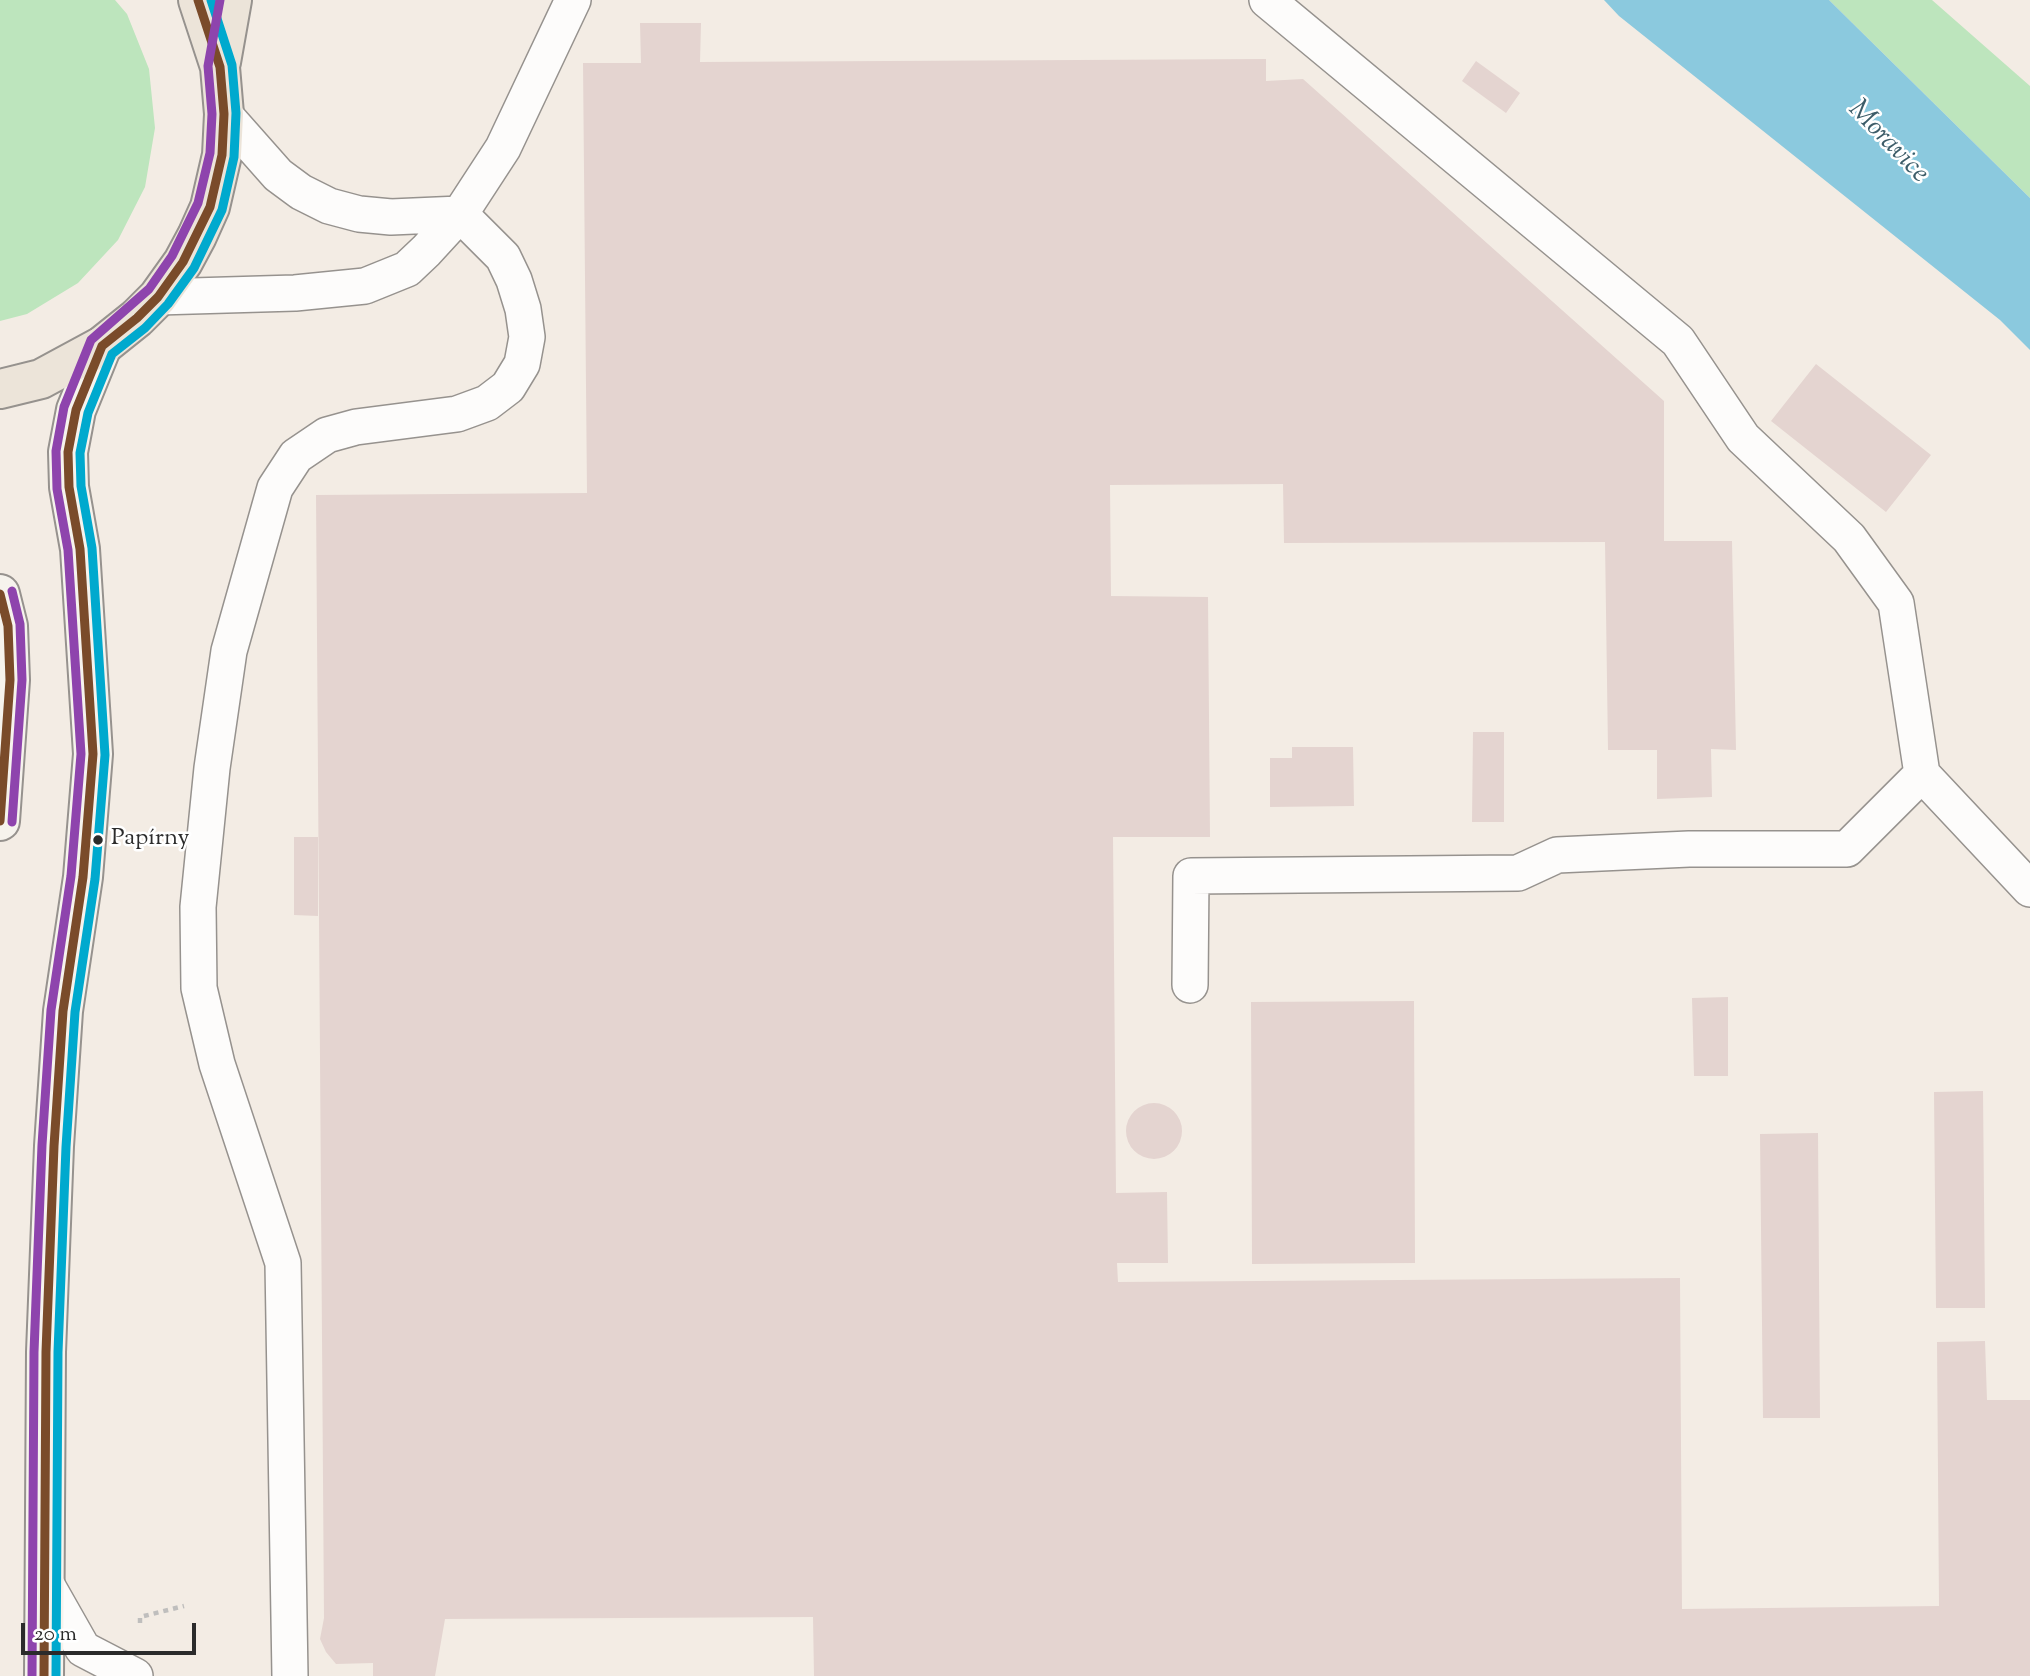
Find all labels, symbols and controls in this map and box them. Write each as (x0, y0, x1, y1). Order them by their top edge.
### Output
water label: Moravice (1839, 95, 1935, 191)
place label: Papírny (111, 826, 189, 854)
marker: Papírny (91, 833, 105, 847)
scale bar (24, 1610, 200, 1654)
text: 20 m (34, 1620, 77, 1650)

